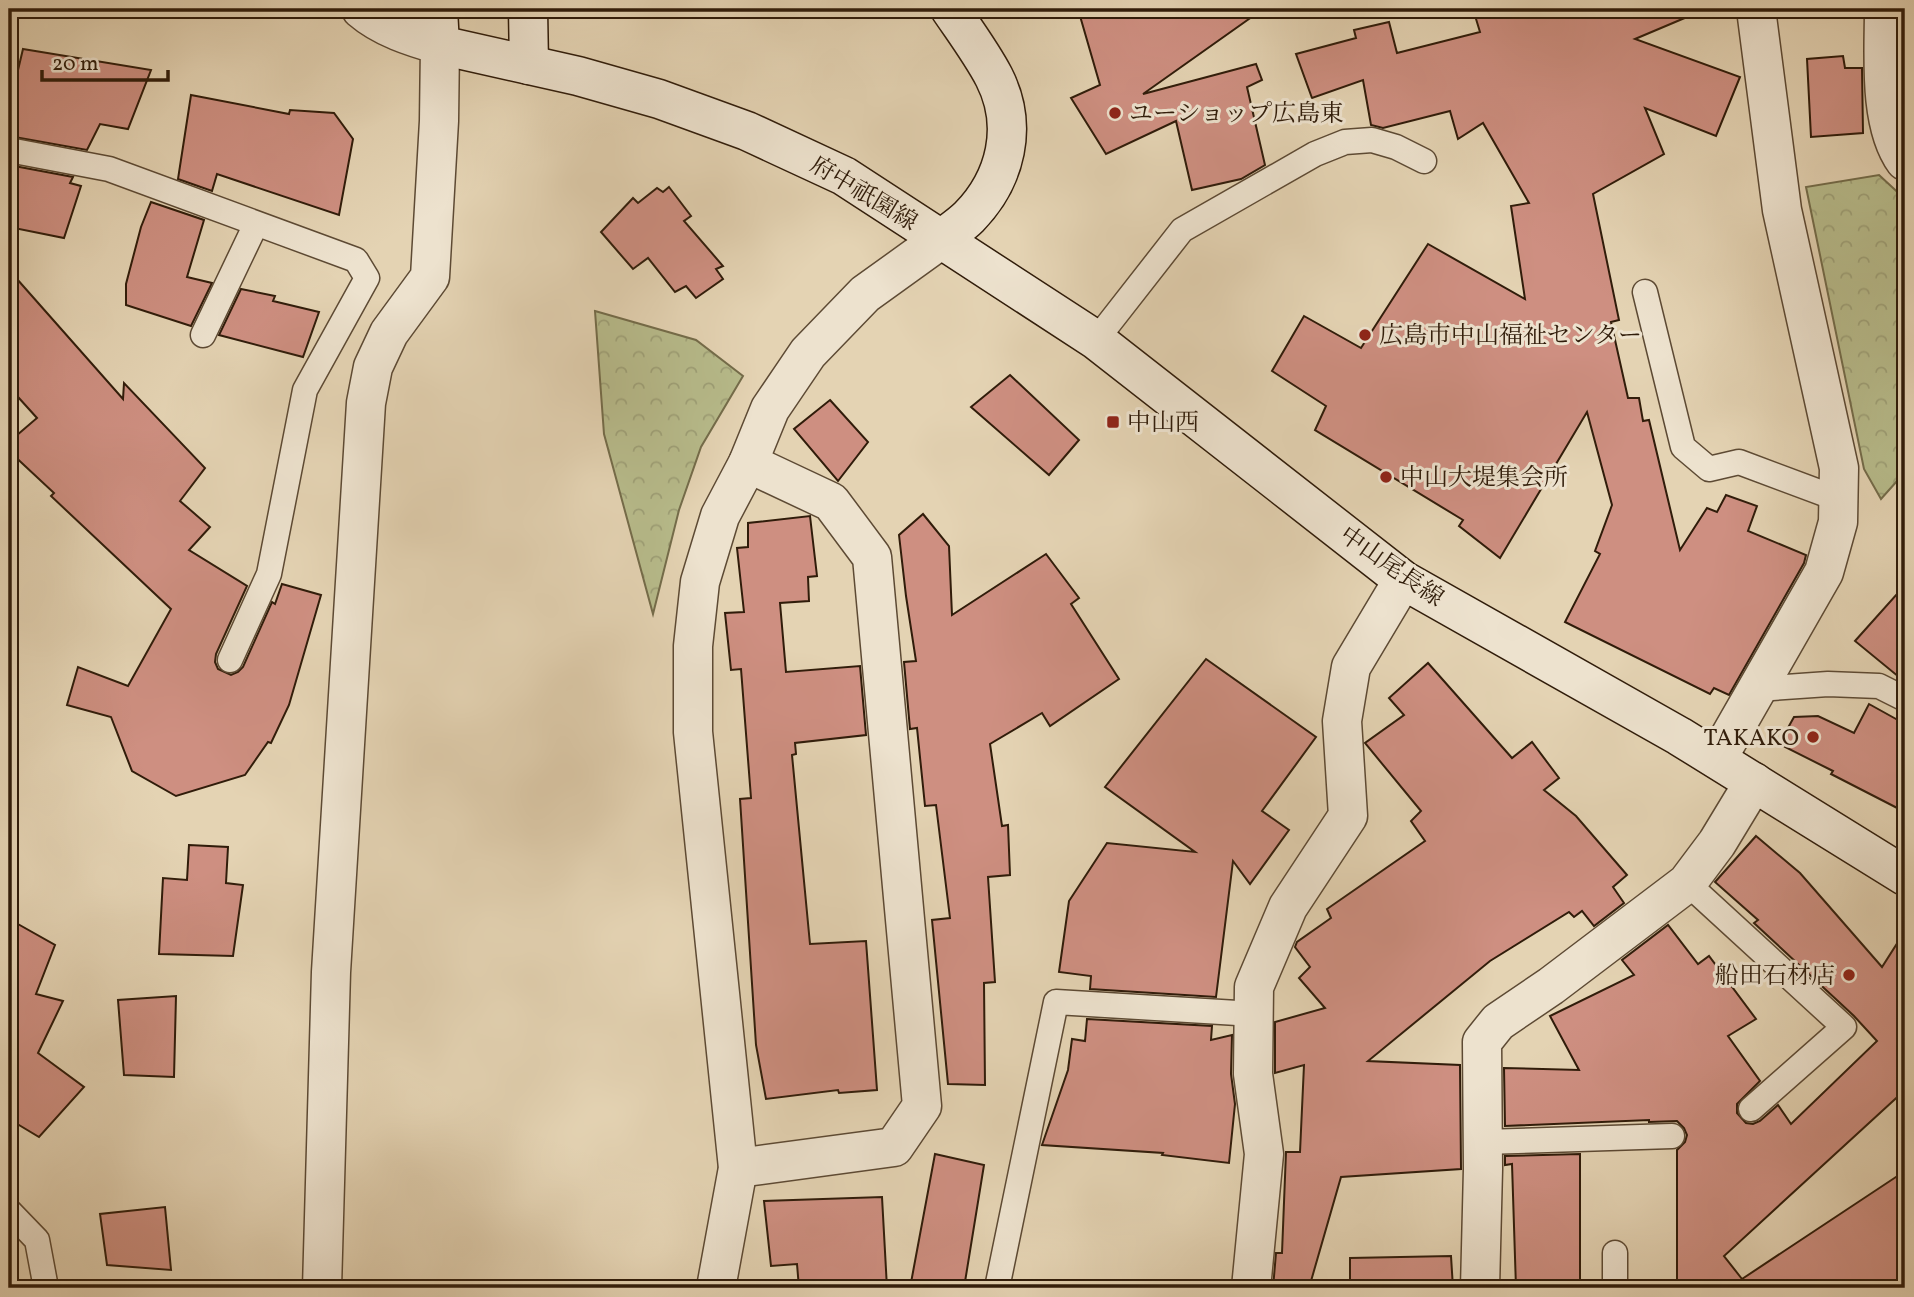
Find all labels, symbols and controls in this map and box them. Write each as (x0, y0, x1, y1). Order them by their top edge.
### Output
scale bar (42, 38, 168, 82)
text: 20 m (52, 50, 98, 79)
place label: ユーショップ広島東 (1129, 98, 1344, 132)
marker: ユーショップ広島東 (1107, 105, 1123, 121)
street label: 府中祇園線 (803, 149, 923, 240)
place label: 広島市中山福祉センター (1379, 320, 1642, 354)
marker: 広島市中山福祉センター (1357, 327, 1373, 343)
place label: 中山西 (1127, 407, 1199, 441)
marker: 中山西 (1105, 414, 1121, 430)
place label: 中山大堤集会所 (1400, 462, 1568, 496)
marker: 中山大堤集会所 (1378, 469, 1394, 485)
street label: 中山尾長線 (1332, 519, 1450, 616)
place label: TAKAKO (1703, 722, 1799, 756)
marker: TAKAKO (1805, 729, 1821, 745)
place label: 船田石材店 (1715, 960, 1835, 994)
marker: 船田石材店 (1841, 967, 1857, 983)

